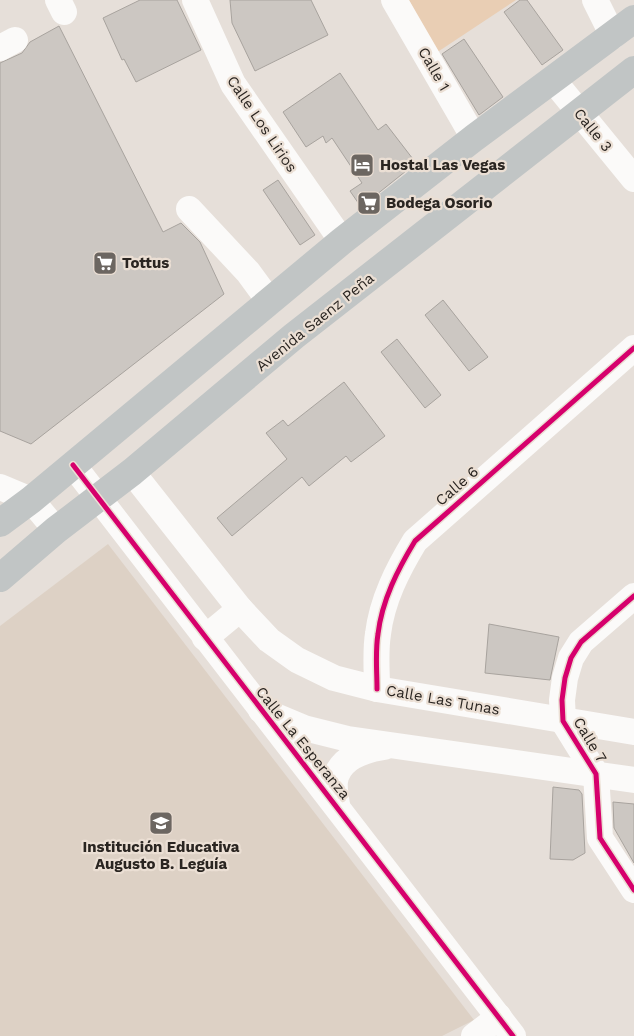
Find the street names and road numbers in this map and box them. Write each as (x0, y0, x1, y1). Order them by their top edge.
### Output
street label: Calle 1 (414, 44, 454, 94)
street label: Calle Los Lirios (223, 72, 301, 176)
street label: Calle 3 (570, 105, 616, 155)
street label: Avenida Saenz Peña (252, 269, 378, 375)
street label: Calle 6 (432, 463, 482, 509)
street label: Calle Las Tunas (385, 681, 501, 719)
street label: Calle La Esperanza (252, 683, 354, 803)
street label: Calle 7 (570, 714, 610, 766)

